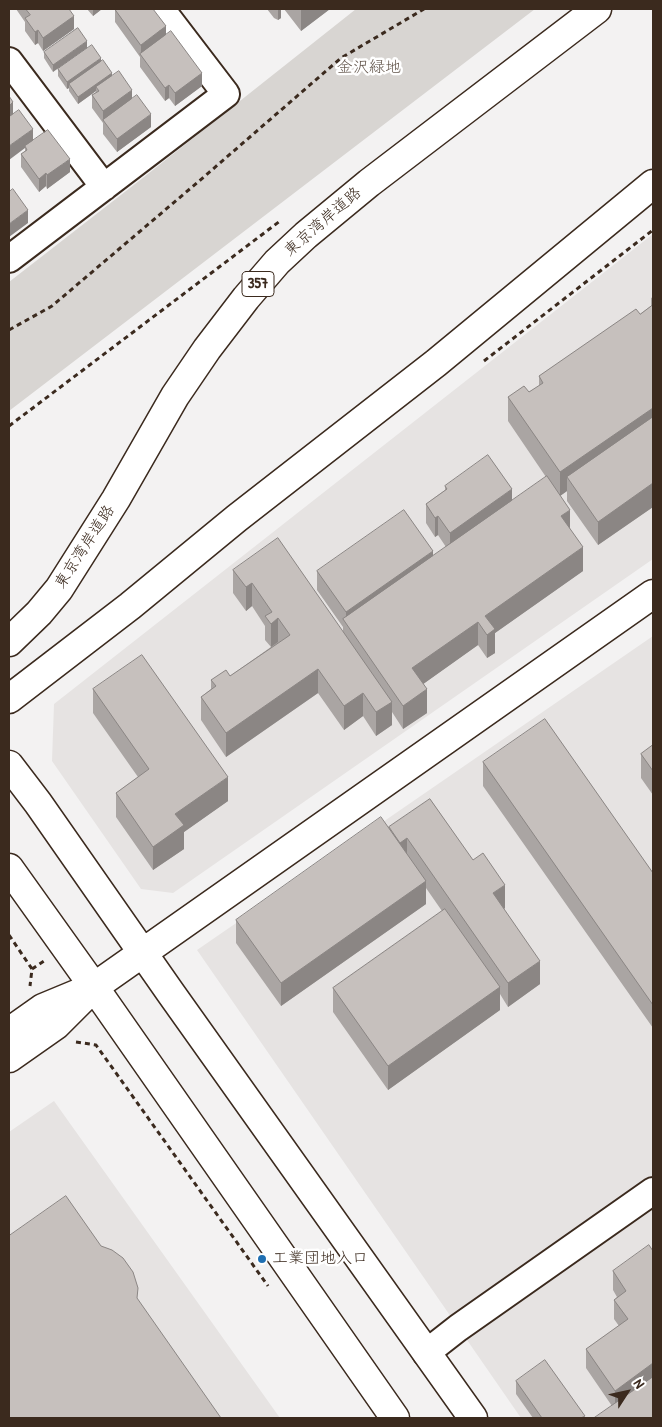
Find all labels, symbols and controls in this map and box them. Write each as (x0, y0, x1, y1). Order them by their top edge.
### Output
park label: 金沢緑地 (337, 58, 401, 78)
street label: 東京湾岸道路 (280, 183, 366, 261)
road number: 357 (242, 272, 274, 296)
street label: 東京湾岸道路 (51, 502, 119, 592)
place label: 工業団地入口 (272, 1249, 368, 1269)
marker: 工業団地入口 (256, 1253, 268, 1265)
north arrow (602, 1367, 652, 1417)
text: N (630, 1375, 650, 1392)

